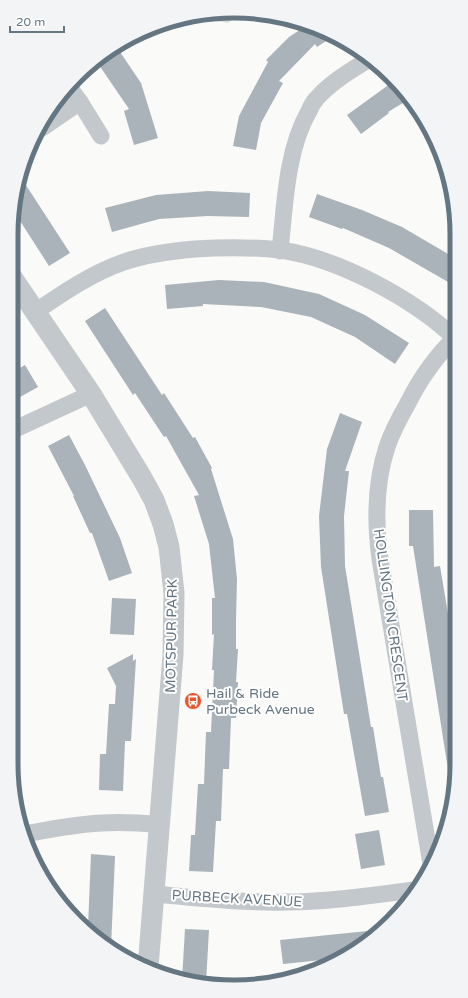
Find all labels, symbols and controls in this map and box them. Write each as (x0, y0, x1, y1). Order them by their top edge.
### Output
scale bar (10, 8, 64, 34)
text: 20 m (16, 15, 45, 29)
street label: HOLLINGTON CRESCENT (370, 528, 411, 703)
street label: MOTSPUR PARK (162, 579, 181, 693)
place label: Hail & Ride Purbeck Avenue (206, 685, 315, 718)
bus stop icon: Hail & Ride Purbeck Avenue (183, 691, 203, 711)
street label: PURBECK AVENUE (171, 887, 303, 910)

